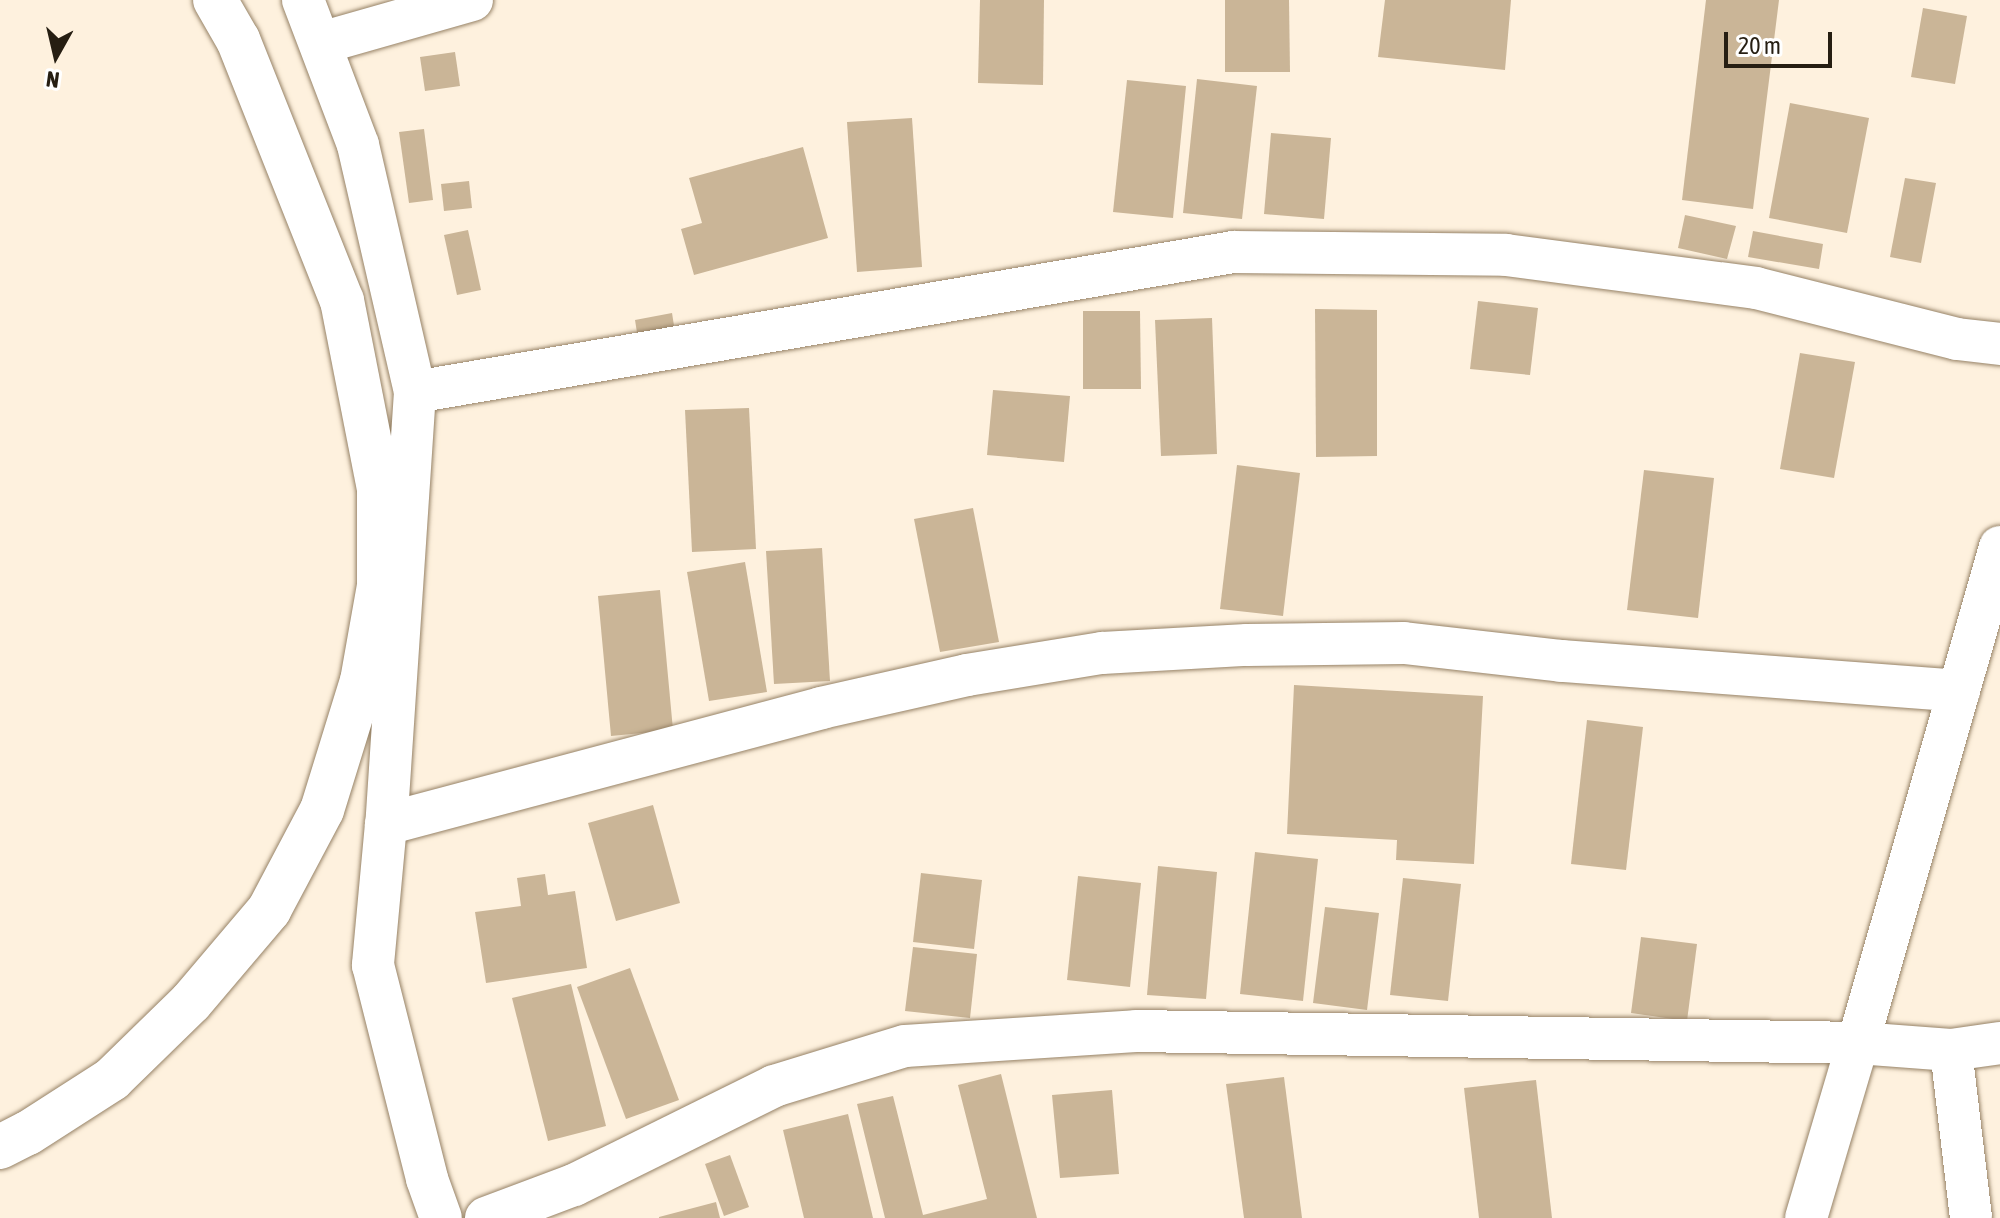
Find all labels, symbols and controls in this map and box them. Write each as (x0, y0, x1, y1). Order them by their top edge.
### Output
north arrow (16, 16, 96, 96)
scale bar (1728, 16, 1836, 66)
text: 20 m (1738, 32, 1781, 59)
text: N (44, 66, 61, 94)

